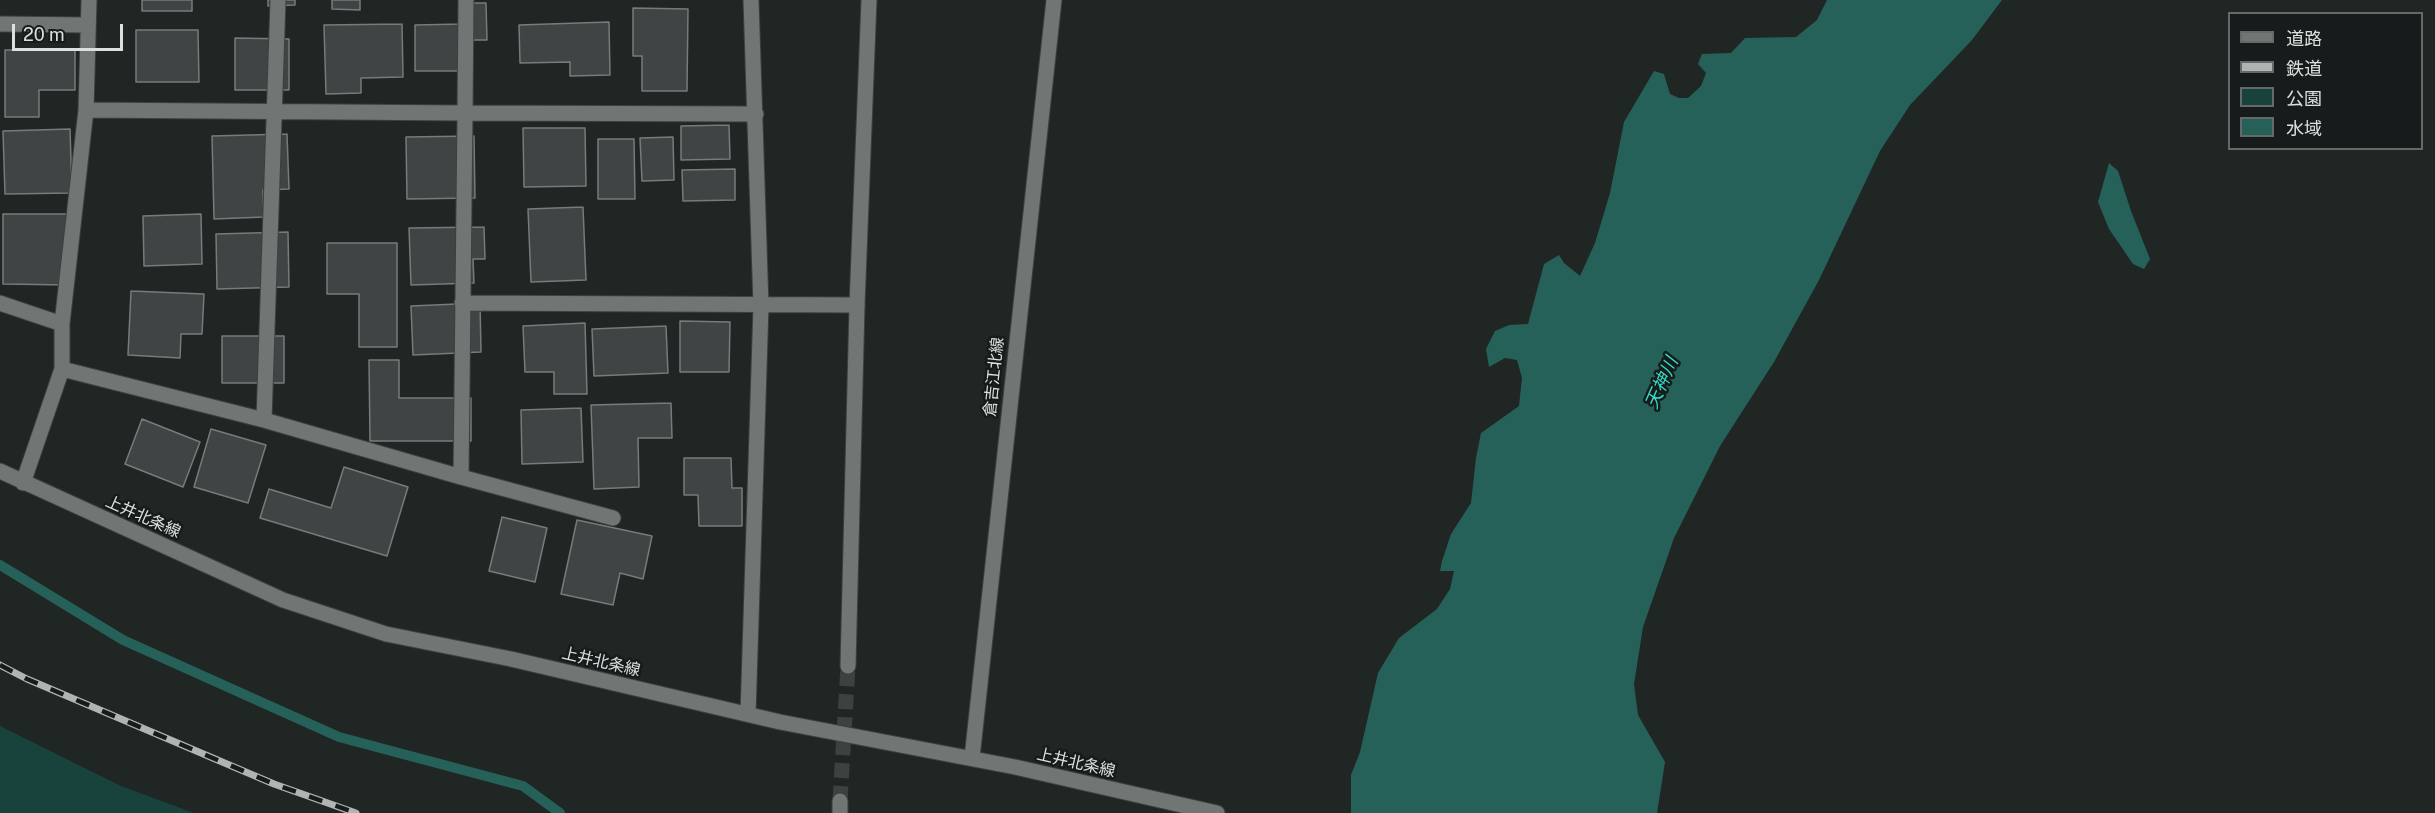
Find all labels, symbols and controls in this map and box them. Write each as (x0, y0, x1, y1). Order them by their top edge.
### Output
scale bar (15, 12, 126, 50)
legend (2228, 12, 2423, 150)
text: 20 m (23, 24, 65, 45)
text: 道路 (2286, 28, 2322, 49)
text: 鉄道 (2286, 58, 2322, 79)
text: 公園 (2286, 88, 2322, 109)
text: 水域 (2286, 118, 2322, 139)
street label: 倉吉江北線 (980, 336, 1008, 418)
water label: 天神川 (1641, 354, 1683, 412)
street label: 上井北条線 (103, 492, 183, 542)
street label: 上井北条線 (560, 644, 642, 680)
street label: 上井北条線 (1035, 745, 1117, 781)

